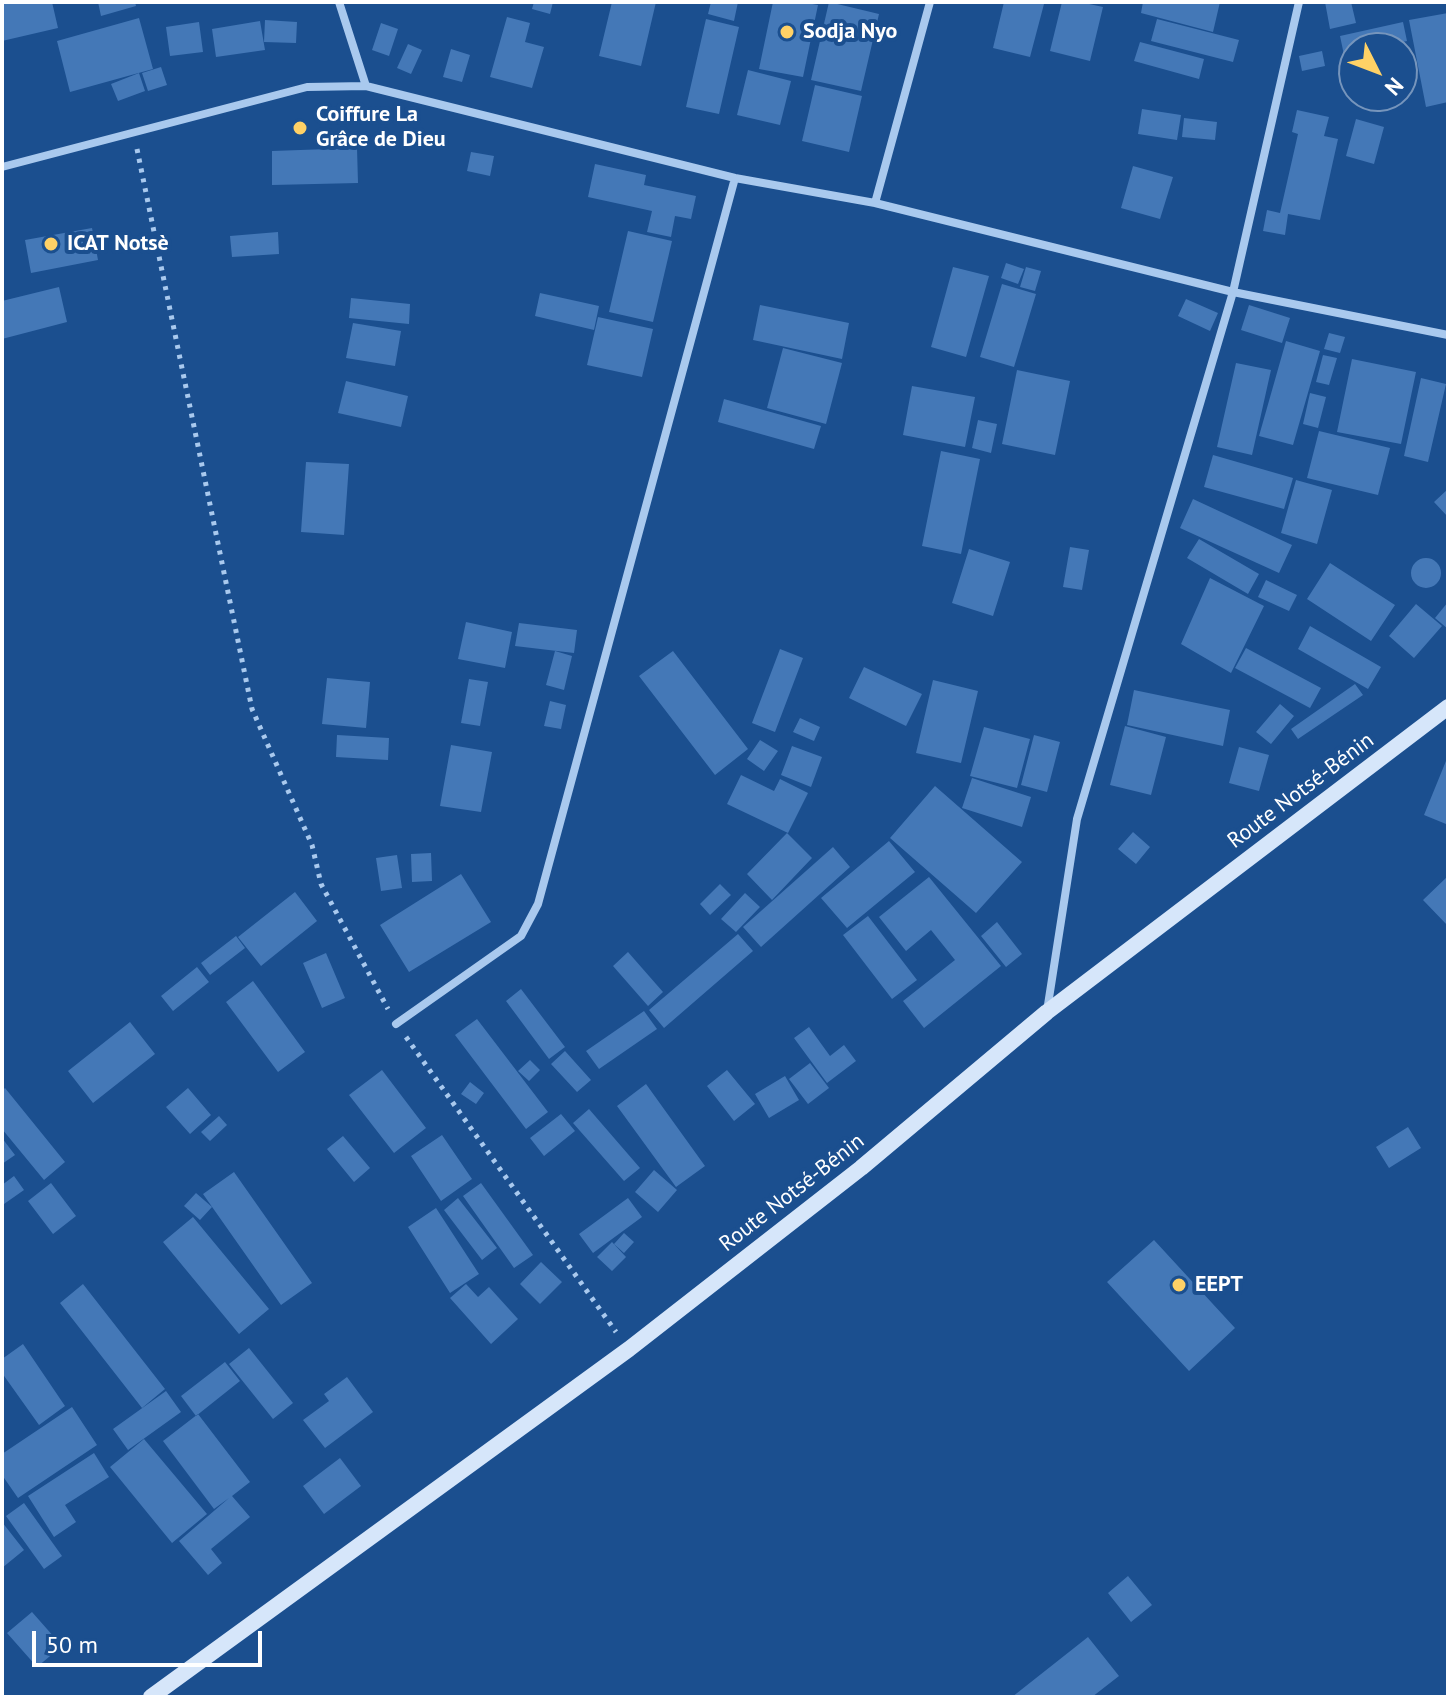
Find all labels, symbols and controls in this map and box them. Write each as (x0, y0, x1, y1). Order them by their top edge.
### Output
place label: Sodja Nyo (803, 19, 897, 45)
marker: Sodja Nyo (778, 23, 796, 41)
north arrow (1338, 32, 1418, 112)
text: N (1379, 72, 1410, 101)
place label: Coiffure La Grâce de Dieu (316, 102, 446, 154)
marker: Coiffure La Grâce de Dieu (291, 119, 309, 137)
place label: ICAT Notsè (67, 231, 169, 257)
marker: ICAT Notsè (42, 235, 60, 253)
street label: Route Notsé-Bénin (1223, 727, 1379, 855)
street label: Route Notsé-Bénin (714, 1128, 870, 1258)
place label: EEPT (1195, 1272, 1243, 1298)
marker: EEPT (1170, 1276, 1188, 1294)
scale bar (36, 1615, 266, 1665)
text: 50 m (46, 1629, 98, 1660)

